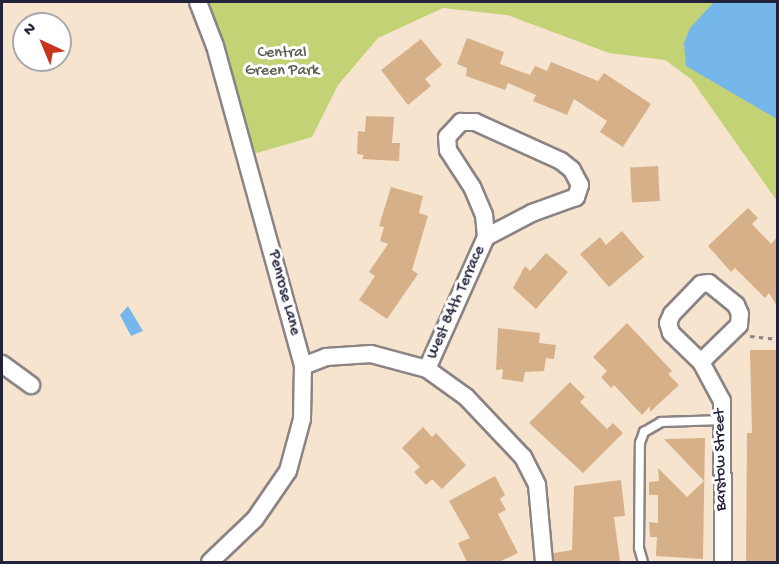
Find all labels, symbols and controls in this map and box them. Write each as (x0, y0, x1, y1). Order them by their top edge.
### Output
north arrow (12, 12, 72, 72)
text: N (20, 20, 41, 41)
park label: Central Green Park (245, 44, 319, 82)
street label: West 84th Terrace (423, 244, 491, 362)
street label: Penrose Lane (262, 248, 304, 338)
street label: Barstow Street (712, 409, 732, 511)

